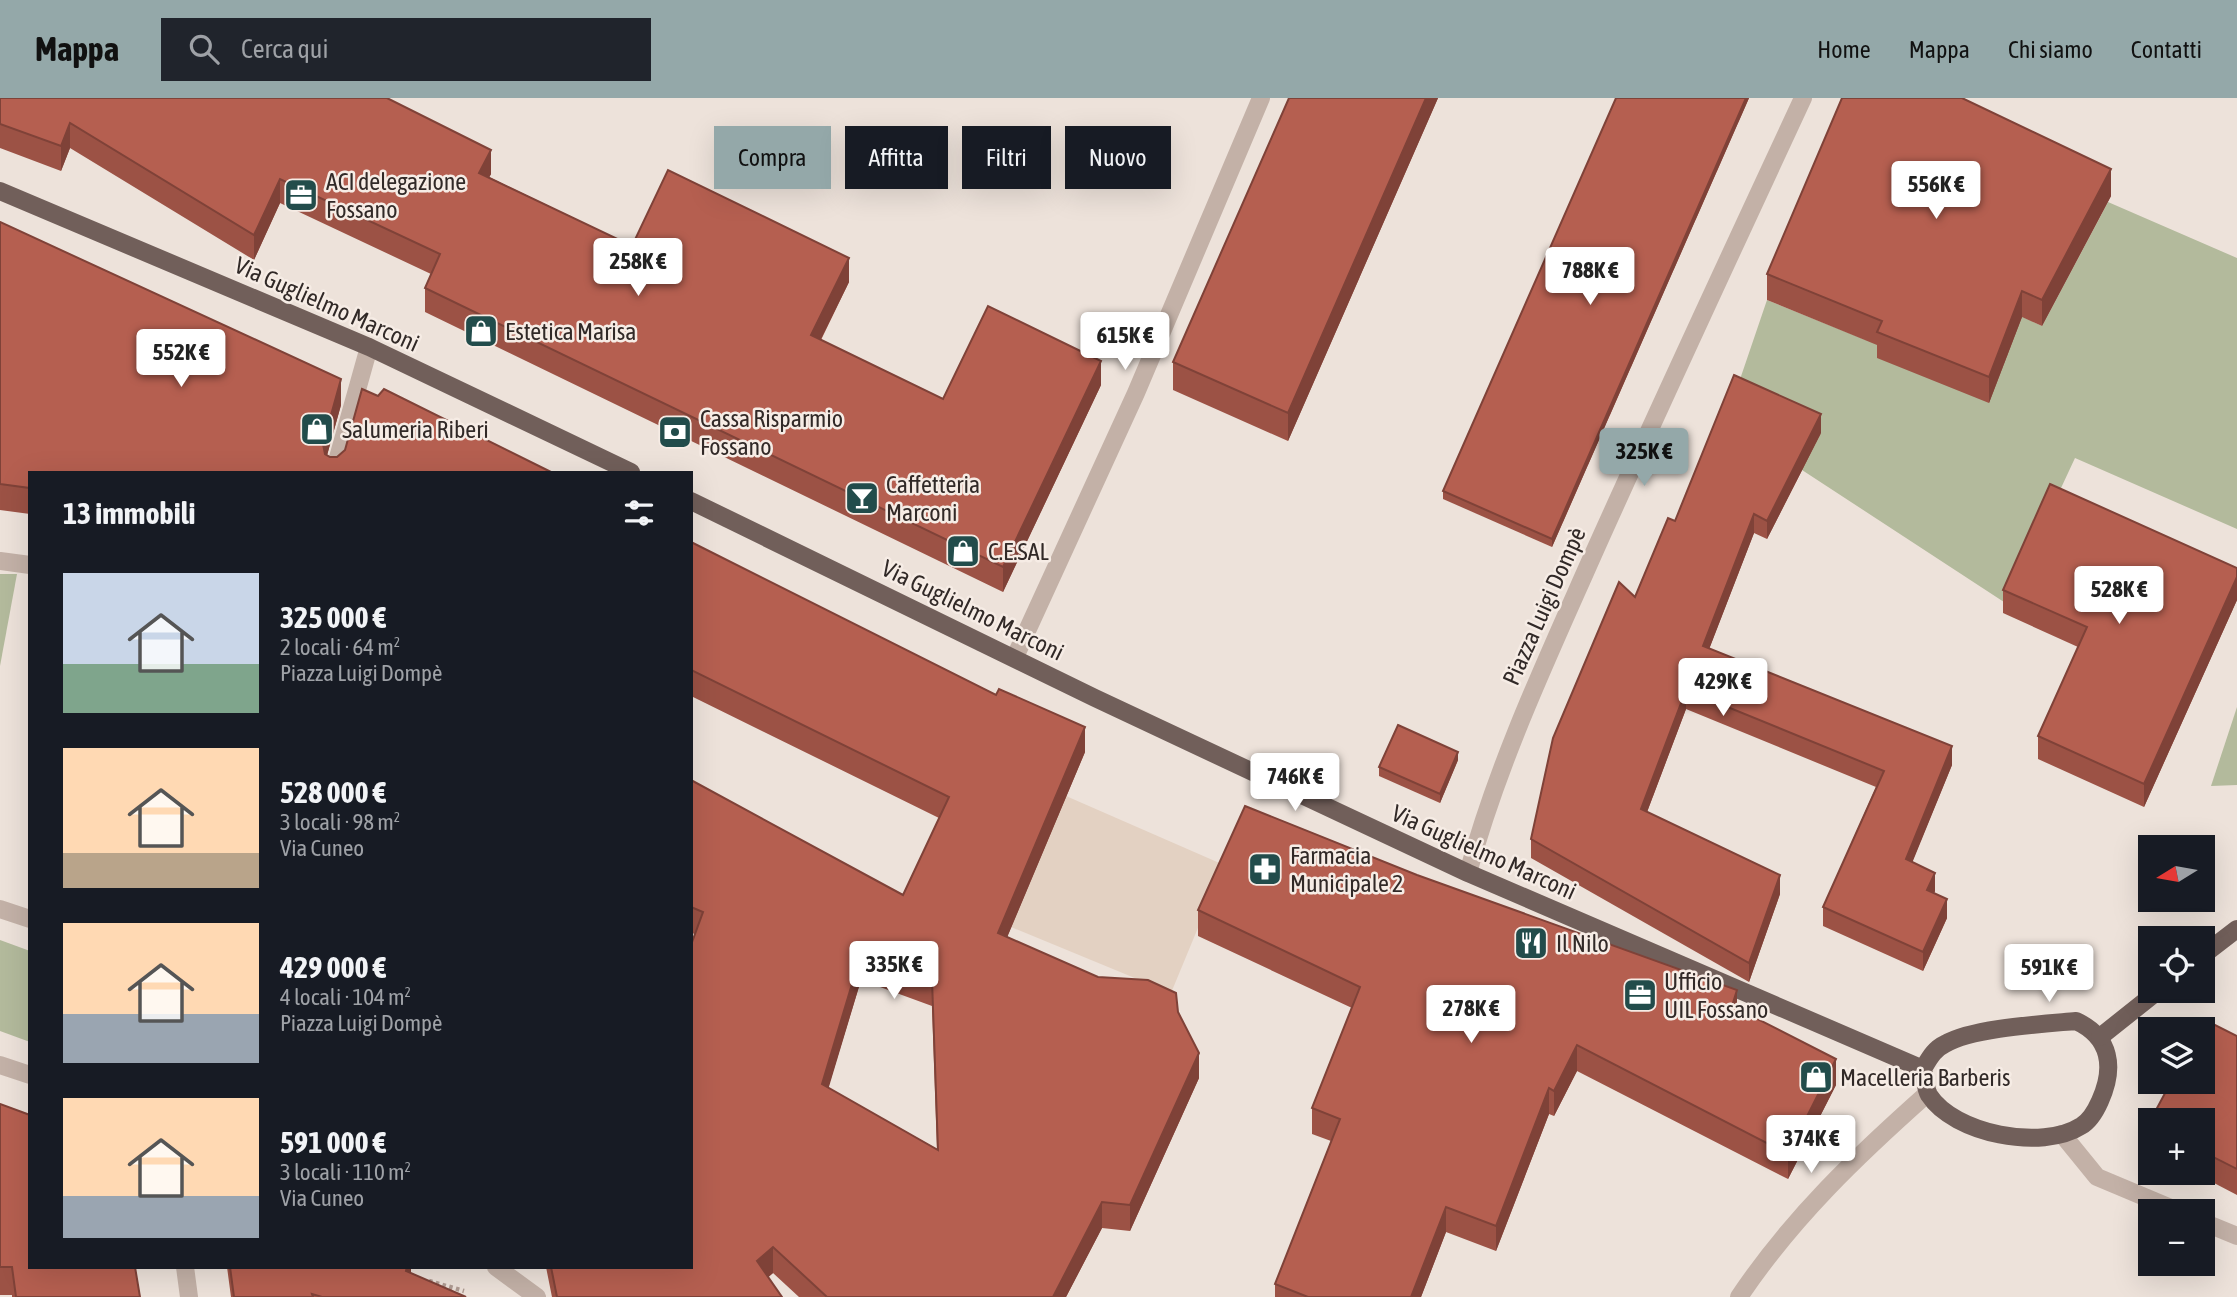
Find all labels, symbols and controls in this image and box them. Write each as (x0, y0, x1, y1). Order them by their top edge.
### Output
search box (161, 18, 651, 81)
text: Mappa (35, 30, 119, 68)
icon: search (185, 30, 223, 68)
text: Cerca qui (241, 34, 328, 64)
text: Home (1817, 36, 1871, 63)
text: Mappa (1909, 36, 1970, 63)
text: Chi siamo (2008, 36, 2093, 63)
text: Contatti (2131, 36, 2202, 63)
chip: Compra (714, 126, 831, 189)
chip: Affitta (845, 126, 948, 189)
chip: Filtri (962, 126, 1051, 189)
chip: Nuovo (1065, 126, 1171, 189)
pin: 556K € (1879, 162, 1993, 221)
place label: ACI delegazione Fossano (326, 168, 466, 223)
text: 556K € (1907, 171, 1965, 197)
office icon: ACI delegazione Fossano (282, 176, 320, 214)
pin: 258K € (581, 238, 695, 298)
text: 258K € (609, 248, 667, 274)
pin: 788K € (1533, 248, 1647, 307)
street label: Via Guglielmo Marconi (231, 251, 423, 357)
text: 788K € (1561, 257, 1619, 283)
shop icon: Estetica Marisa (462, 312, 500, 350)
pin: 615K € (1068, 313, 1182, 372)
place label: Estetica Marisa (505, 318, 637, 345)
text: 615K € (1096, 322, 1154, 348)
pin: 552K € (124, 330, 238, 389)
text: 552K € (152, 339, 210, 365)
place label: Cassa Risparmio Fossano (700, 405, 843, 460)
shop icon: Salumeria Riberi (298, 410, 336, 448)
bank icon: Cassa Risparmio Fossano (656, 413, 694, 451)
place label: Salumeria Riberi (342, 416, 489, 443)
pin: 325K € (1587, 428, 1701, 488)
text: 325K € (1615, 438, 1673, 464)
place label: Caffetteria Marconi (886, 471, 980, 526)
bar icon: Caffetteria Marconi (843, 479, 881, 517)
icon: filters (620, 494, 658, 532)
text: 13 immobili (63, 496, 195, 530)
street label: Piazza Luigi Dompè (1497, 523, 1591, 689)
shop icon: C.E.SAL (944, 532, 982, 570)
place label: C.E.SAL (988, 538, 1049, 565)
street label: Via Guglielmo Marconi (878, 554, 1068, 666)
pin: 528K € (2062, 566, 2176, 626)
text: 528K € (2090, 576, 2148, 602)
text: 325 000 € (280, 600, 386, 634)
icon: home (119, 601, 203, 685)
text: 2 locali · 64 m² (280, 634, 400, 660)
pin: 429K € (1666, 658, 1780, 718)
text: Piazza Luigi Dompè (280, 660, 442, 686)
text: 429K € (1694, 668, 1752, 694)
pin: 746K € (1238, 754, 1352, 813)
text: 746K € (1266, 763, 1324, 789)
text: 528 000 € (280, 775, 386, 809)
icon: home (119, 776, 203, 860)
street label: Via Guglielmo Marconi (1388, 799, 1580, 905)
text: 3 locali · 98 m² (280, 809, 400, 835)
text: Via Cuneo (280, 835, 364, 861)
north arrow (2138, 835, 2216, 912)
map controls (2138, 835, 2215, 1276)
place label: Farmacia Municipale 2 (1290, 842, 1403, 897)
pharmacy icon: Farmacia Municipale 2 (1246, 850, 1284, 888)
restaurant icon: Il Nilo (1512, 924, 1550, 962)
button: locate (2138, 926, 2215, 1003)
place label: Il Nilo (1556, 930, 1609, 957)
pin: 335K € (837, 942, 951, 1001)
pin: 591K € (1992, 944, 2106, 1004)
text: 429 000 € (280, 950, 386, 984)
icon: home (119, 951, 203, 1035)
text: 335K € (865, 951, 923, 977)
text: 591K € (2020, 954, 2078, 980)
place label: Ufficio UIL Fossano (1664, 968, 1768, 1023)
office icon: Ufficio UIL Fossano (1621, 976, 1659, 1014)
text: 4 locali · 104 m² (280, 984, 411, 1010)
pin: 278K € (1414, 986, 1528, 1045)
text: 278K € (1442, 995, 1500, 1021)
text: Piazza Luigi Dompè (280, 1010, 442, 1036)
button: layers (2138, 1017, 2215, 1094)
shop icon: Macelleria Barberis (1797, 1058, 1835, 1096)
place label: Macelleria Barberis (1840, 1064, 2010, 1091)
button: + (2138, 1108, 2215, 1185)
pin: 374K € (1754, 1116, 1868, 1175)
text: 591 000 € (280, 1125, 386, 1159)
text: 374K € (1782, 1125, 1840, 1151)
icon: home (119, 1126, 203, 1210)
text: 3 locali · 110 m² (280, 1159, 411, 1185)
text: Via Cuneo (280, 1185, 364, 1211)
button: − (2138, 1199, 2215, 1276)

